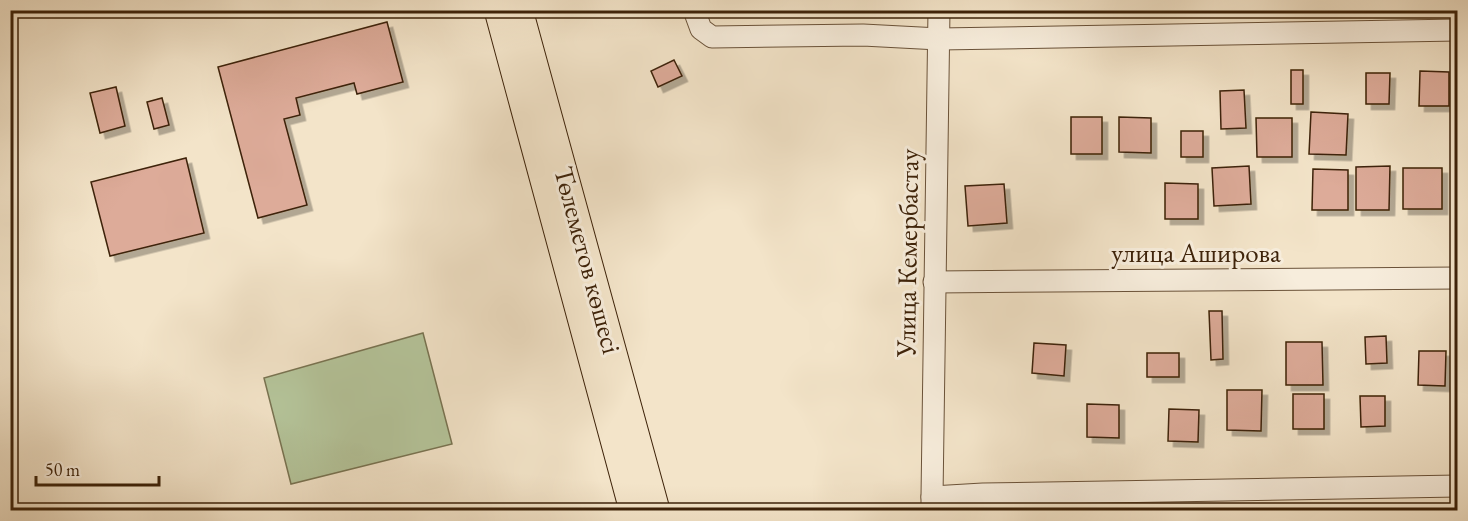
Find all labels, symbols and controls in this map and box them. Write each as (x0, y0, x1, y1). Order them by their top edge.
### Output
street label: Улица Кемербастау (888, 148, 926, 359)
street label: Төлеметов көшесі (546, 163, 630, 358)
street label: улица Аширова (1111, 235, 1281, 270)
scale bar (36, 449, 159, 487)
text: 50 m (45, 458, 80, 481)

